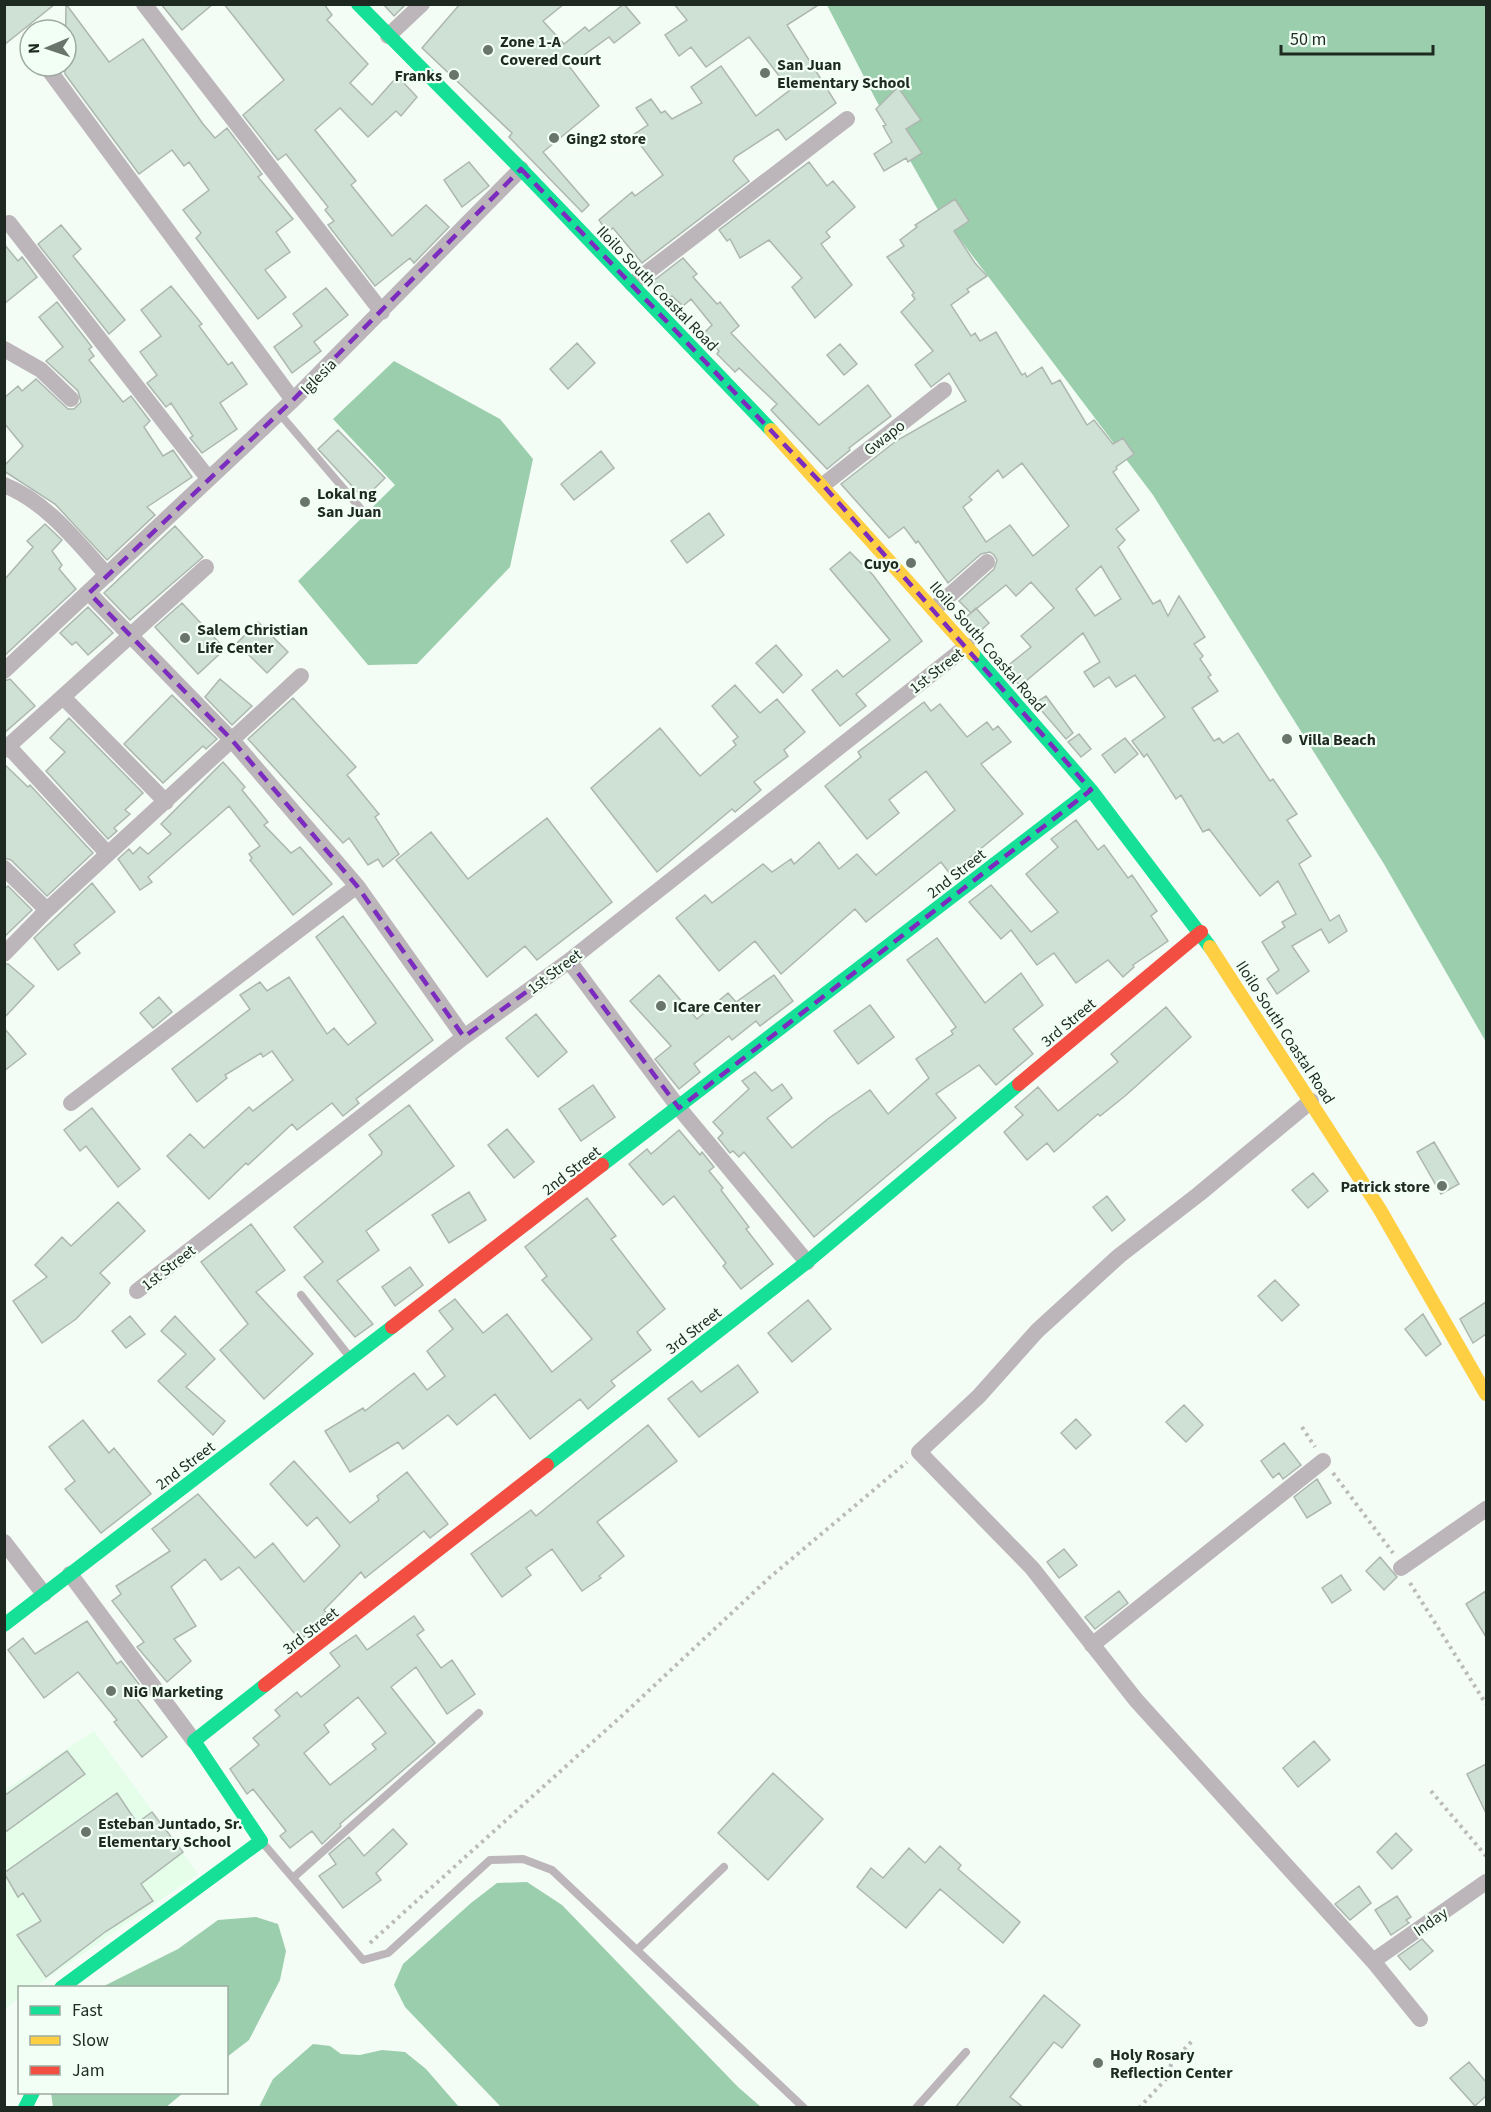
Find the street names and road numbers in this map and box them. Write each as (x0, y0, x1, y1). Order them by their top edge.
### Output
street label: Iloilo South Coastal Road (591, 221, 723, 356)
street label: Iglesia (296, 354, 342, 400)
street label: Gwapo (859, 415, 910, 461)
street label: Iloilo South Coastal Road (924, 576, 1050, 717)
street label: 1st Street (905, 642, 969, 699)
street label: 2nd Street (923, 844, 991, 904)
street label: 1st Street (523, 944, 587, 1000)
street label: Iloilo South Coastal Road (1230, 957, 1340, 1109)
street label: 3rd Street (1036, 993, 1101, 1052)
street label: 2nd Street (538, 1141, 606, 1201)
street label: 1st Street (137, 1239, 201, 1296)
street label: 3rd Street (661, 1302, 727, 1360)
street label: 2nd Street (151, 1436, 220, 1495)
street label: 3rd Street (278, 1602, 344, 1660)
street label: Inday (1409, 1902, 1453, 1942)

